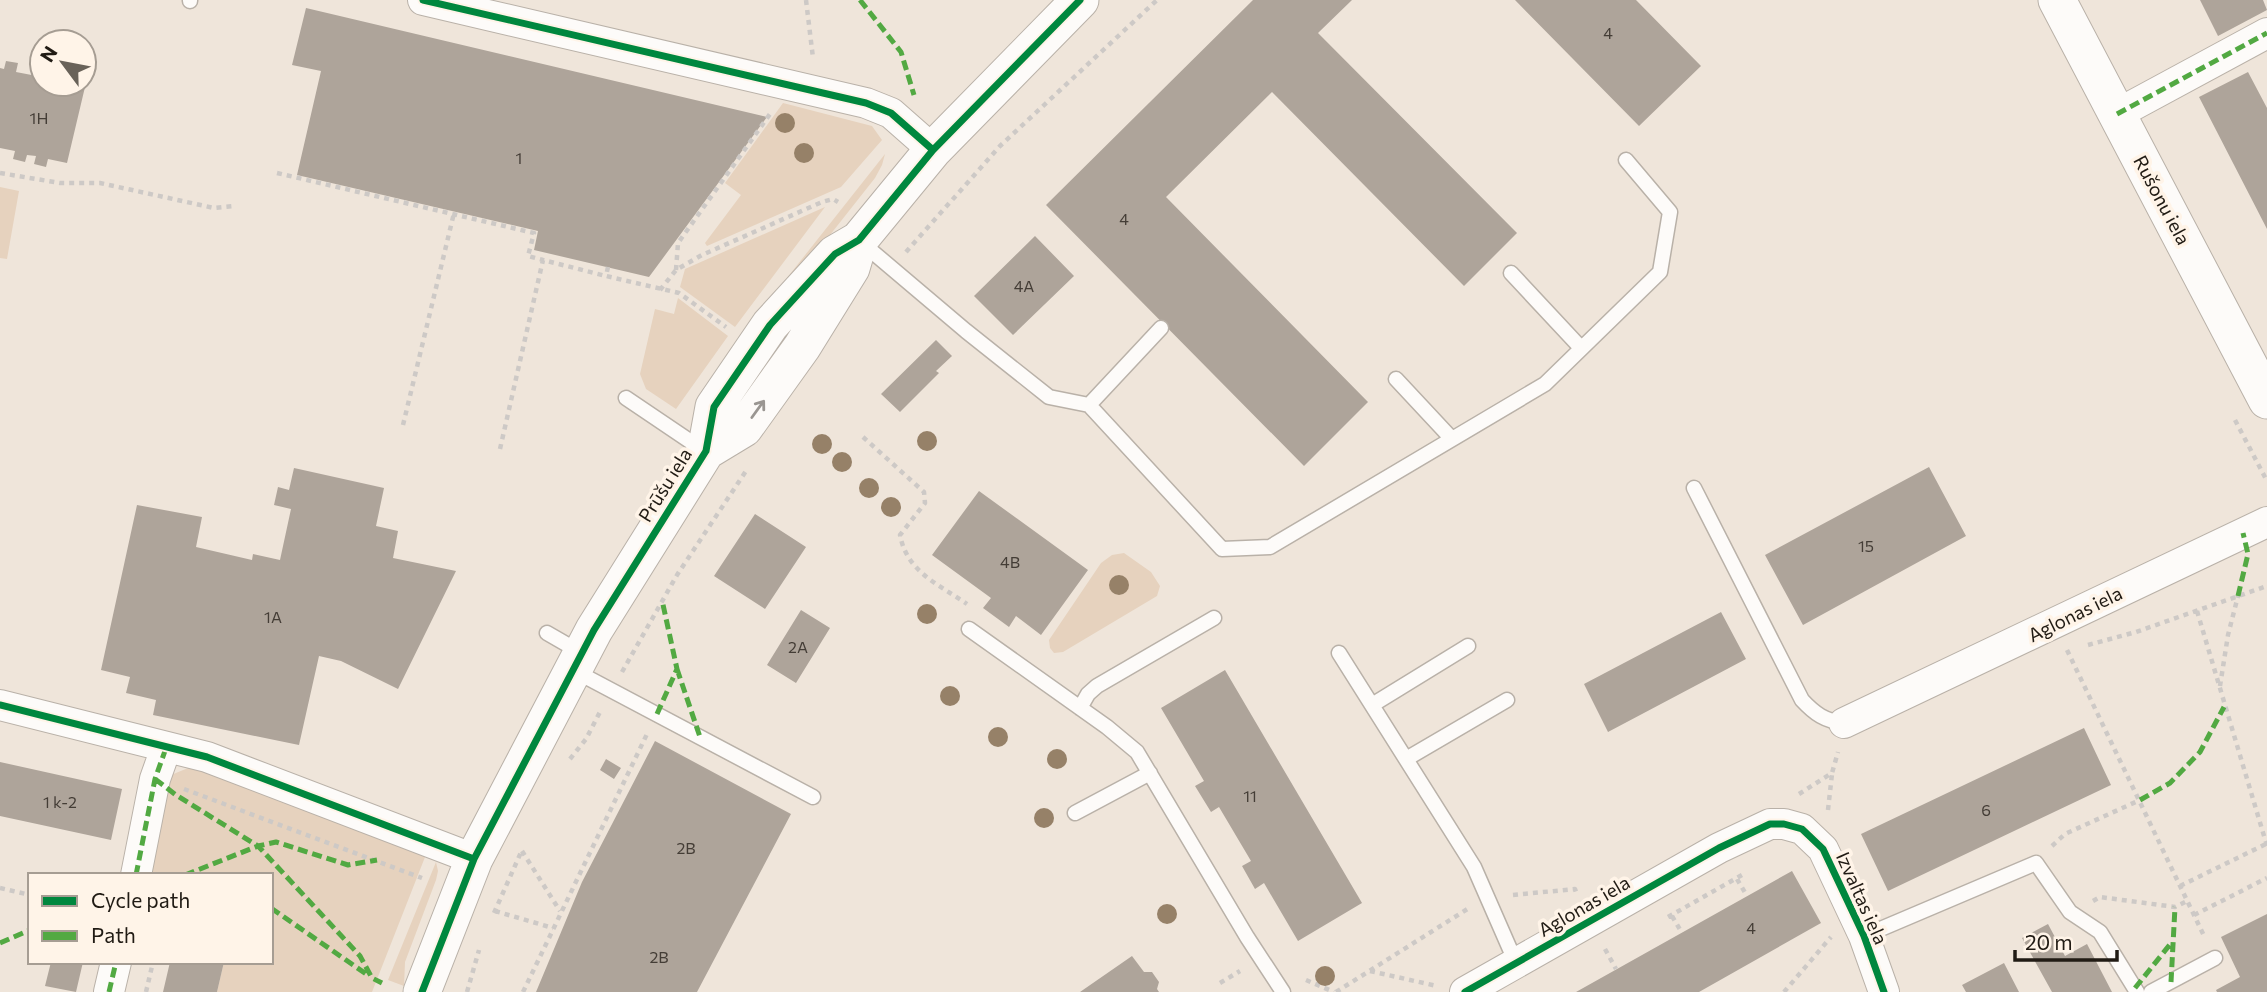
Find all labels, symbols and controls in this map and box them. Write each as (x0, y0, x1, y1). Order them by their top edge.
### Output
house number: 4 (1603, 23, 1613, 42)
north arrow (28, 28, 98, 98)
text: N (35, 42, 62, 66)
house number: 1H (30, 108, 48, 127)
house number: 1 (516, 148, 522, 167)
street label: Rušonu iela (2129, 151, 2196, 248)
house number: 4 (1119, 209, 1129, 228)
house number: 4A (1014, 276, 1034, 295)
one-way arrow (750, 400, 765, 419)
street label: Prūšu iela (633, 444, 696, 526)
house number: 15 (1858, 536, 1874, 555)
house number: 4B (1000, 552, 1020, 571)
street label: Aglonas iela (2024, 581, 2126, 646)
house number: 1A (264, 607, 282, 626)
house number: 2A (788, 637, 808, 656)
house number: 11 (1243, 786, 1257, 805)
house number: 1 k-2 (43, 792, 77, 811)
house number: 6 (1981, 800, 1991, 819)
house number: 2B (676, 838, 696, 857)
street label: Izvaltas iela (1832, 848, 1893, 948)
street label: Aglonas iela (1534, 870, 1634, 941)
legend (28, 873, 273, 964)
text: Cycle path (91, 887, 190, 912)
house number: 4 (1746, 918, 1756, 937)
scale bar (2015, 918, 2116, 962)
text: Path (91, 922, 136, 947)
text: 20 m (2025, 929, 2073, 954)
house number: 2B (649, 947, 669, 966)

